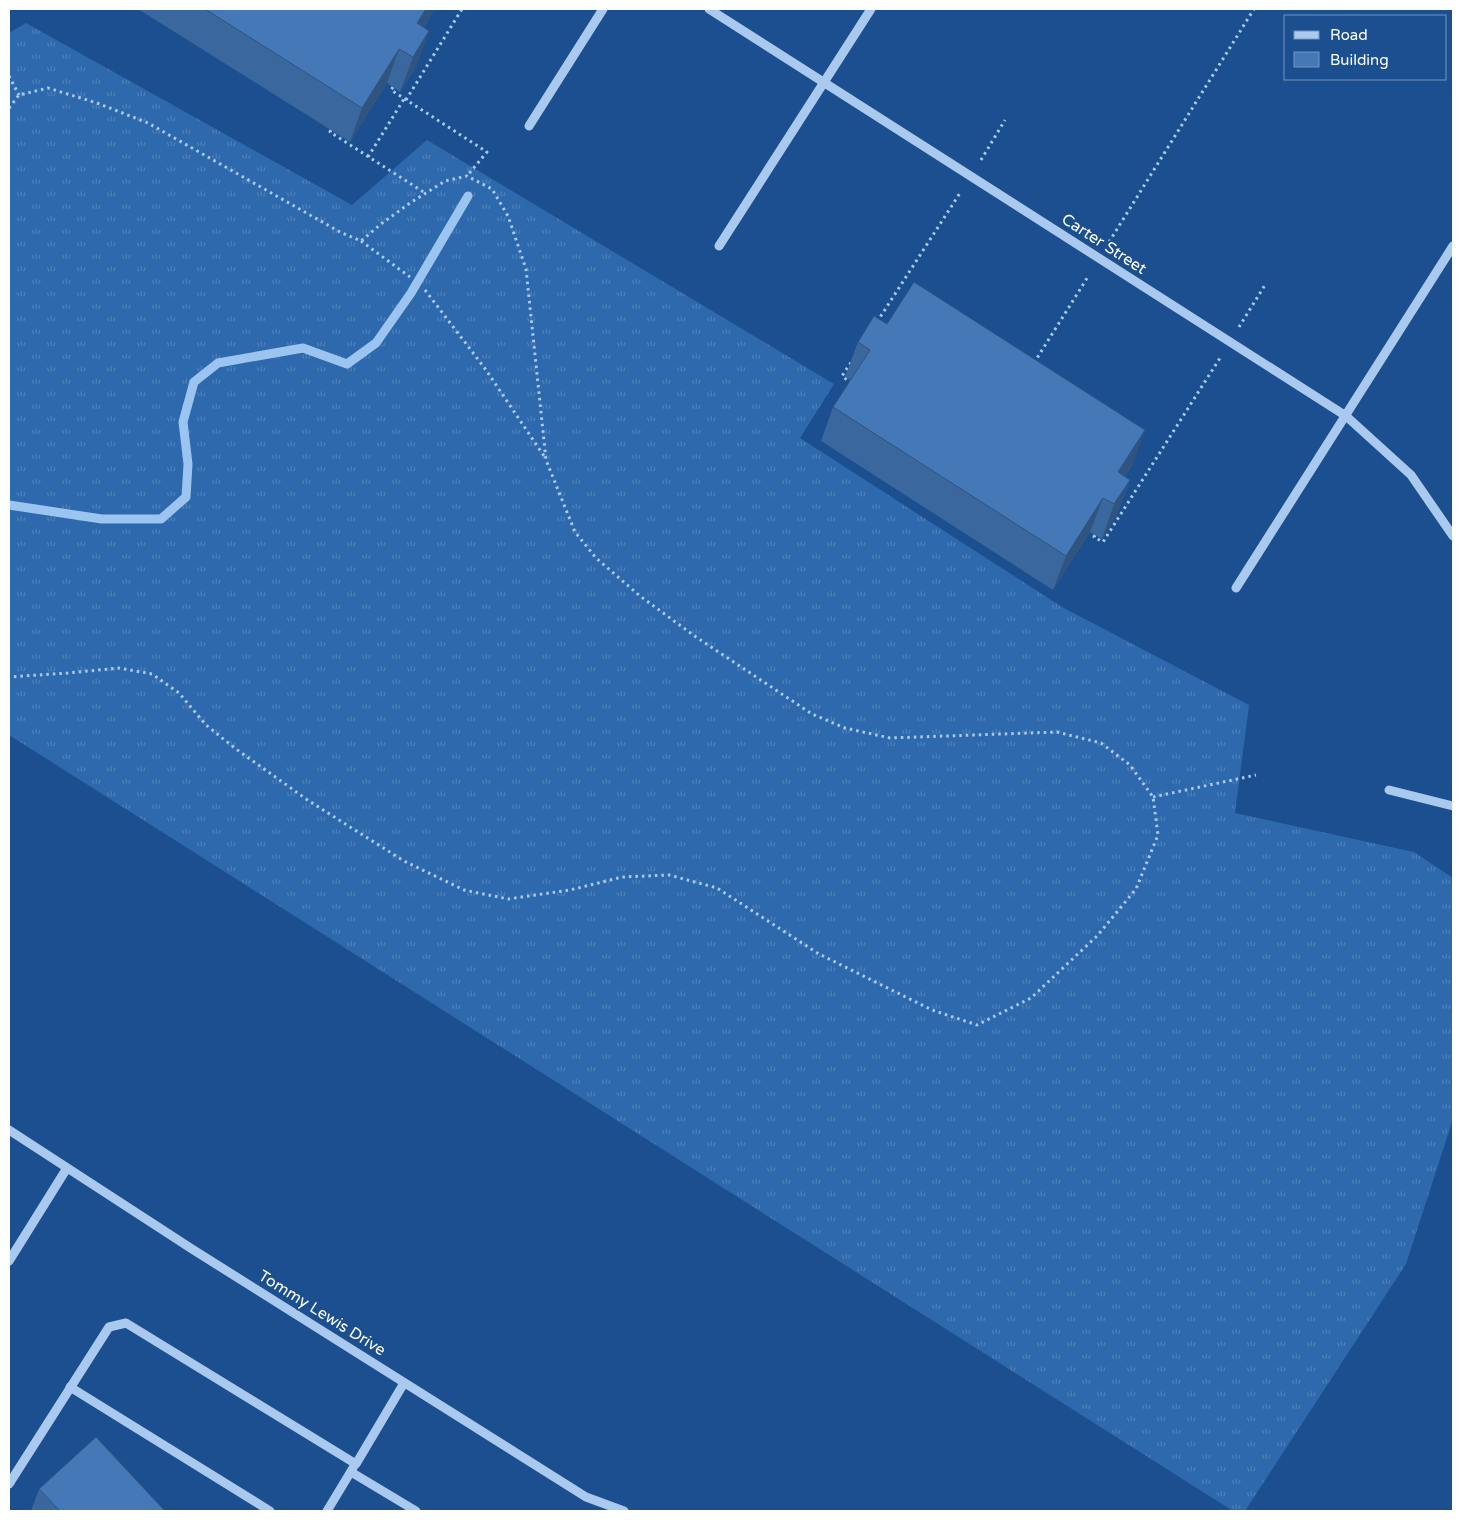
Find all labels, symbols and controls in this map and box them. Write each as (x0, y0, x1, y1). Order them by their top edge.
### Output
legend (1284, 15, 1447, 80)
text: Road (1330, 26, 1368, 44)
text: Building (1330, 51, 1389, 69)
street label: Carter Street (1058, 209, 1150, 279)
street label: Tommy Lewis Drive (255, 1266, 389, 1360)

